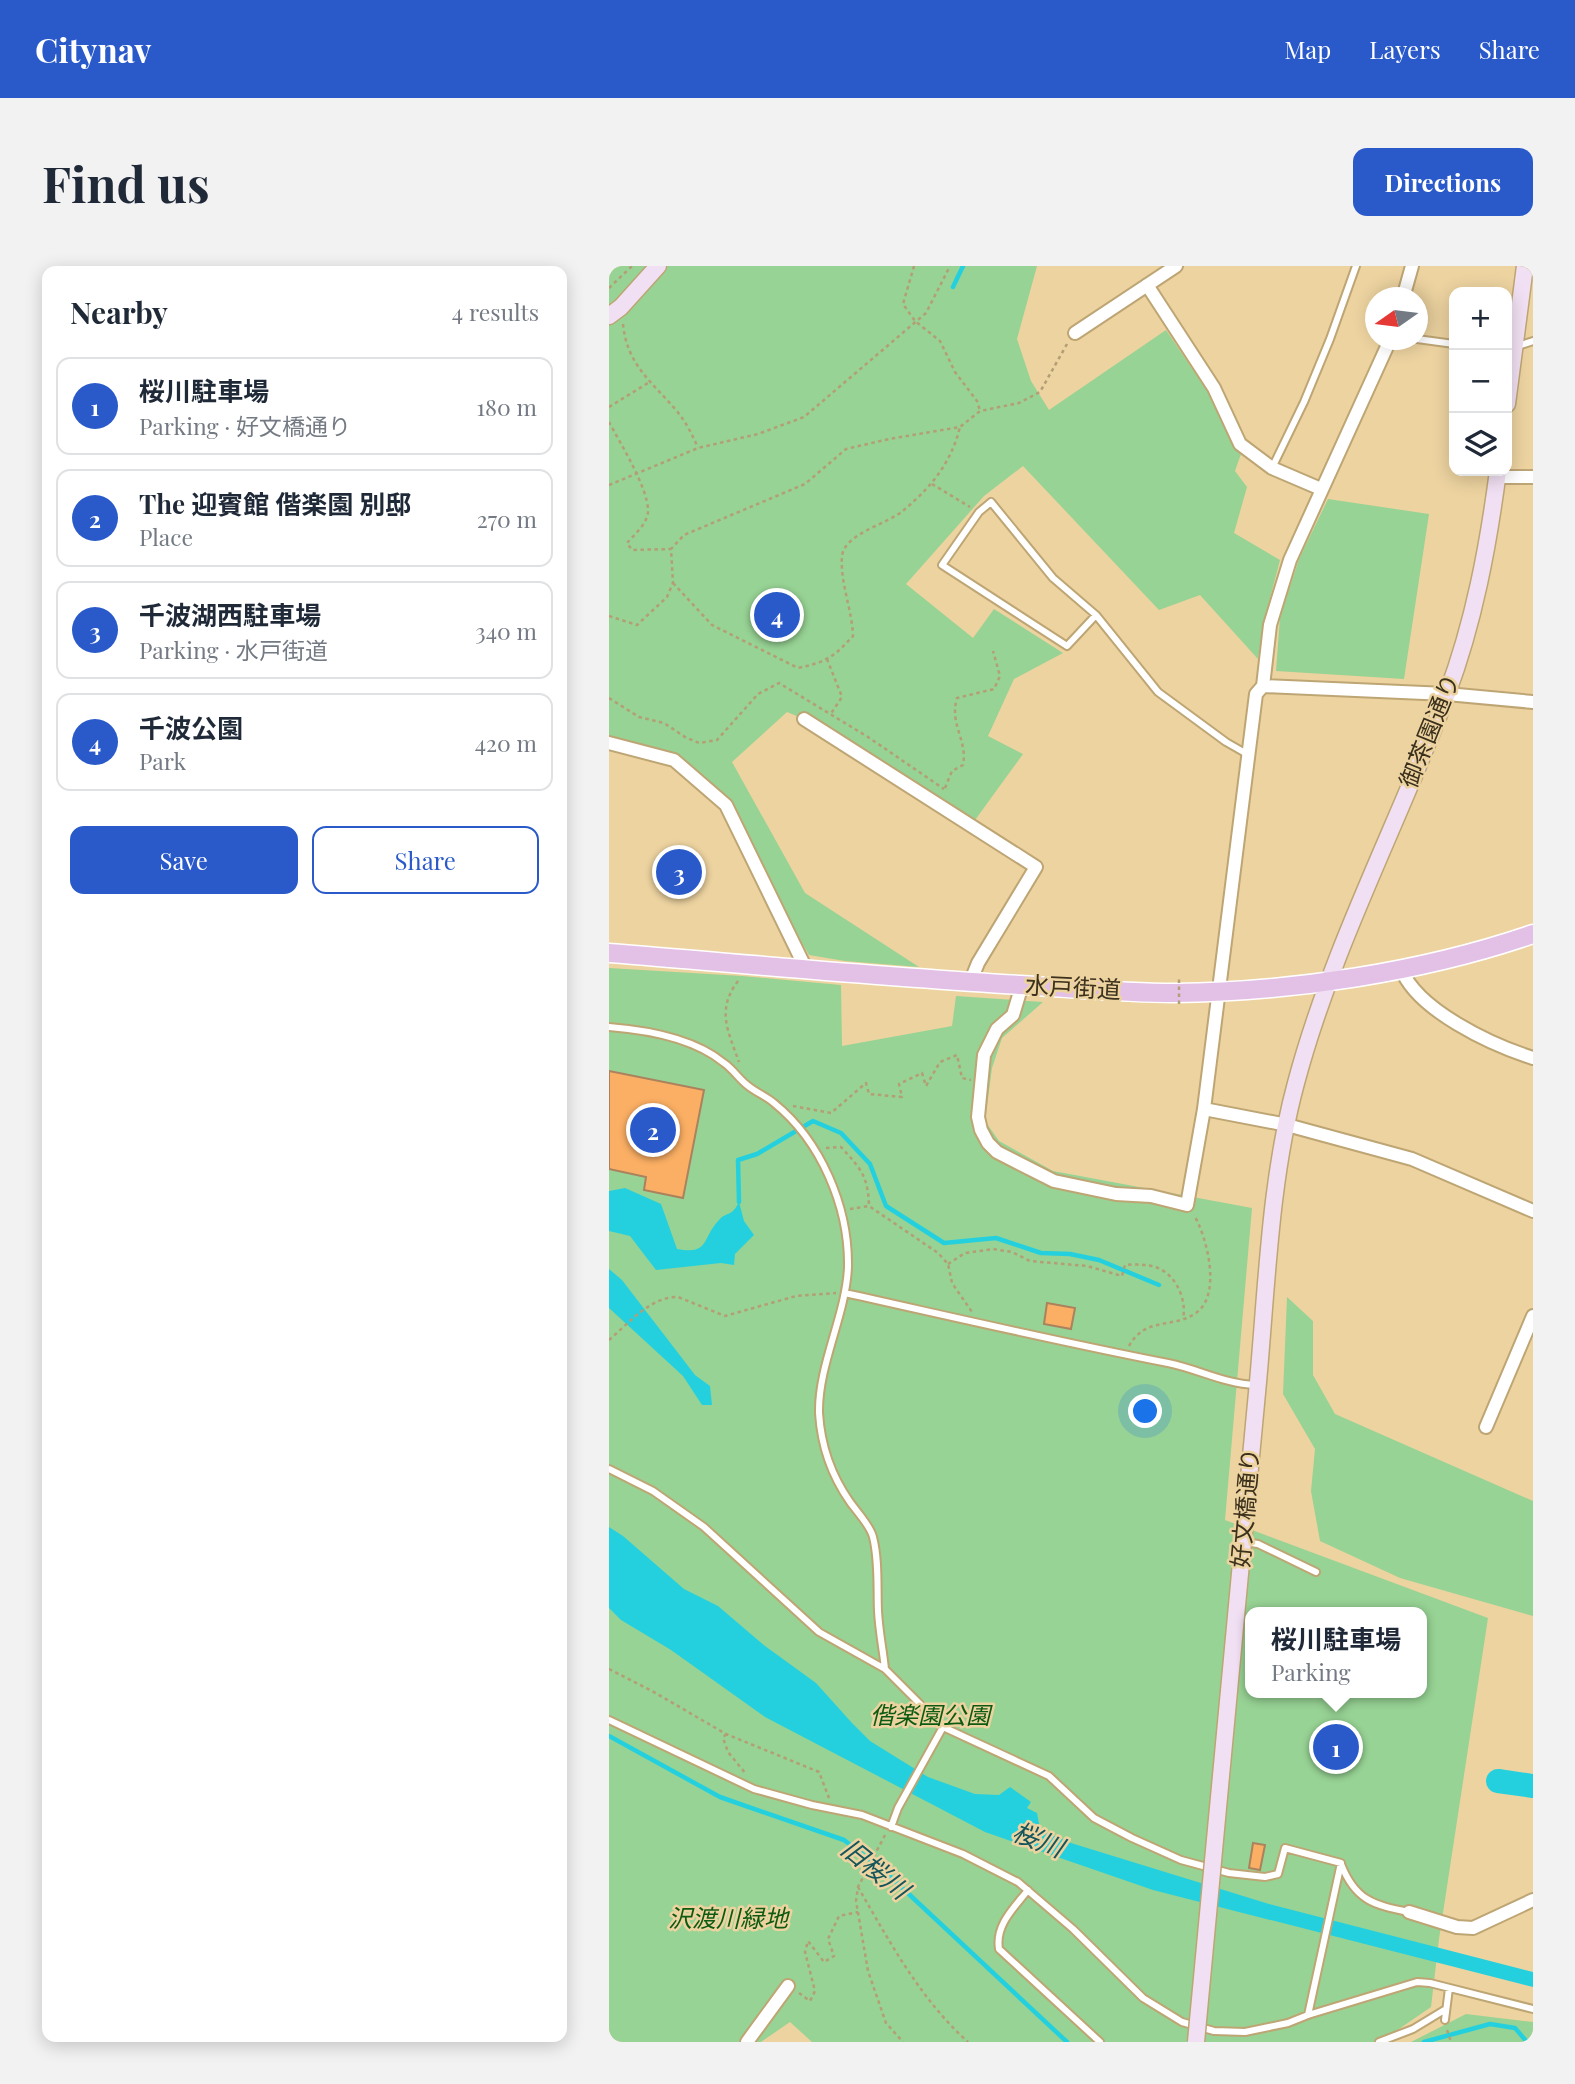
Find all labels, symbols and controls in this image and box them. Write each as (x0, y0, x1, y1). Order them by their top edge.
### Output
text: Citynav (35, 27, 151, 71)
text: Map (1285, 33, 1331, 65)
text: Layers (1369, 33, 1441, 65)
text: Share (1479, 33, 1540, 65)
button: Directions (1353, 148, 1533, 216)
text: Find us (42, 150, 210, 215)
north arrow (1365, 287, 1428, 350)
map controls (1449, 287, 1512, 476)
button: + (1449, 287, 1512, 350)
text: Nearby (70, 292, 168, 332)
text: 4 results (452, 296, 539, 327)
button: − (1449, 350, 1512, 413)
text: 桜川駐車場 (139, 373, 269, 408)
text: 1 (91, 391, 99, 422)
text: 180 m (477, 391, 537, 422)
text: Parking · 好文橋通り (139, 410, 351, 441)
button: layers (1449, 413, 1512, 476)
text: The 迎賓館 偕楽園 別邸 (139, 486, 411, 521)
text: 2 (89, 503, 101, 534)
text: 270 m (477, 503, 537, 534)
text: Place (139, 521, 193, 552)
pin: 4 (754, 589, 800, 641)
text: 千波湖西駐車場 (139, 597, 321, 632)
text: 3 (89, 615, 101, 646)
text: 340 m (475, 615, 537, 646)
text: Parking · 水戸街道 (139, 634, 328, 665)
street label: 御茶園通り (1391, 669, 1465, 792)
text: 千波公園 (139, 710, 243, 745)
text: 4 (89, 727, 101, 758)
text: 420 m (475, 727, 537, 758)
text: Park (139, 745, 186, 776)
button: Save (70, 826, 298, 894)
button: Share (312, 826, 539, 894)
pin: 3 (656, 846, 702, 898)
street label: 水戸街道 (1024, 968, 1122, 1004)
pin: 2 (630, 1104, 676, 1156)
your location (1128, 1394, 1162, 1428)
street label: 好文橋通り (1223, 1447, 1265, 1569)
popup (1245, 1607, 1427, 1698)
text: 桜川駐車場 (1271, 1621, 1401, 1656)
text: Parking (1271, 1656, 1351, 1687)
park label: 偕楽園公園 (870, 1698, 993, 1730)
pin: 1 (1313, 1721, 1359, 1773)
water label: 桜川 (1008, 1813, 1072, 1865)
water label: 旧桜川 (835, 1830, 920, 1908)
park label: 沢渡川緑地 (668, 1901, 791, 1933)

